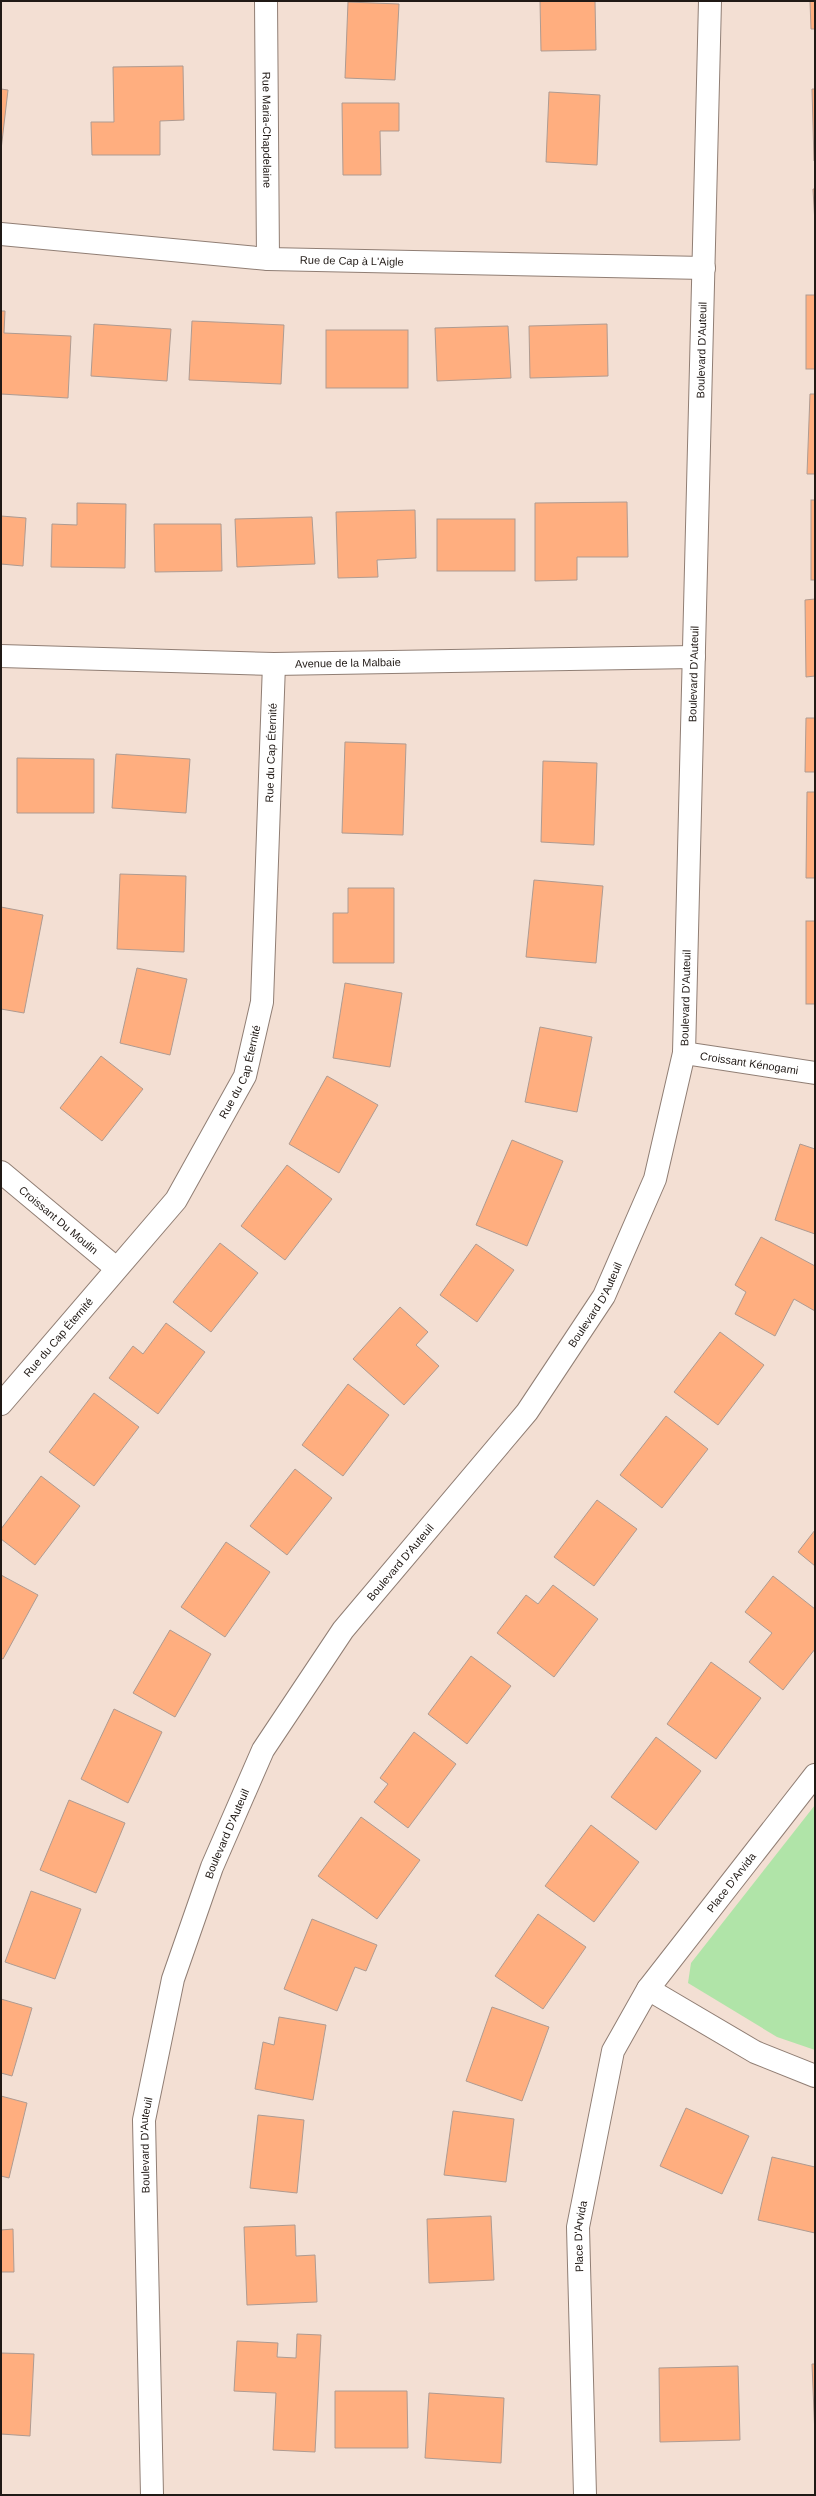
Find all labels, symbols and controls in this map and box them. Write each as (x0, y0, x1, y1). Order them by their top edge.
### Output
street label: Rue Maria-Chapdelaine (261, 72, 273, 188)
street label: Rue de Cap à L'Aigle (300, 254, 404, 268)
street label: Boulevard D'Auteuil (694, 302, 709, 398)
street label: Boulevard D'Auteuil (686, 626, 701, 722)
street label: Avenue de la Malbaie (295, 656, 401, 670)
street label: Rue du Cap Éternité (263, 703, 279, 803)
street label: Boulevard D'Auteuil (678, 950, 693, 1046)
street label: Rue du Cap Éternité (217, 1024, 263, 1121)
street label: Croissant Kénogami (699, 1050, 799, 1076)
street label: Croissant Du Moulin (17, 1184, 100, 1256)
street label: Boulevard D'Auteuil (566, 1260, 624, 1349)
street label: Rue du Cap Éternité (21, 1295, 95, 1379)
street label: Boulevard D'Auteuil (364, 1522, 436, 1603)
street label: Boulevard D'Auteuil (202, 1787, 251, 1880)
street label: Place D'Arvida (704, 1850, 759, 1914)
street label: Boulevard D'Auteuil (138, 2096, 155, 2193)
street label: Place D'Arvida (572, 2199, 589, 2272)

